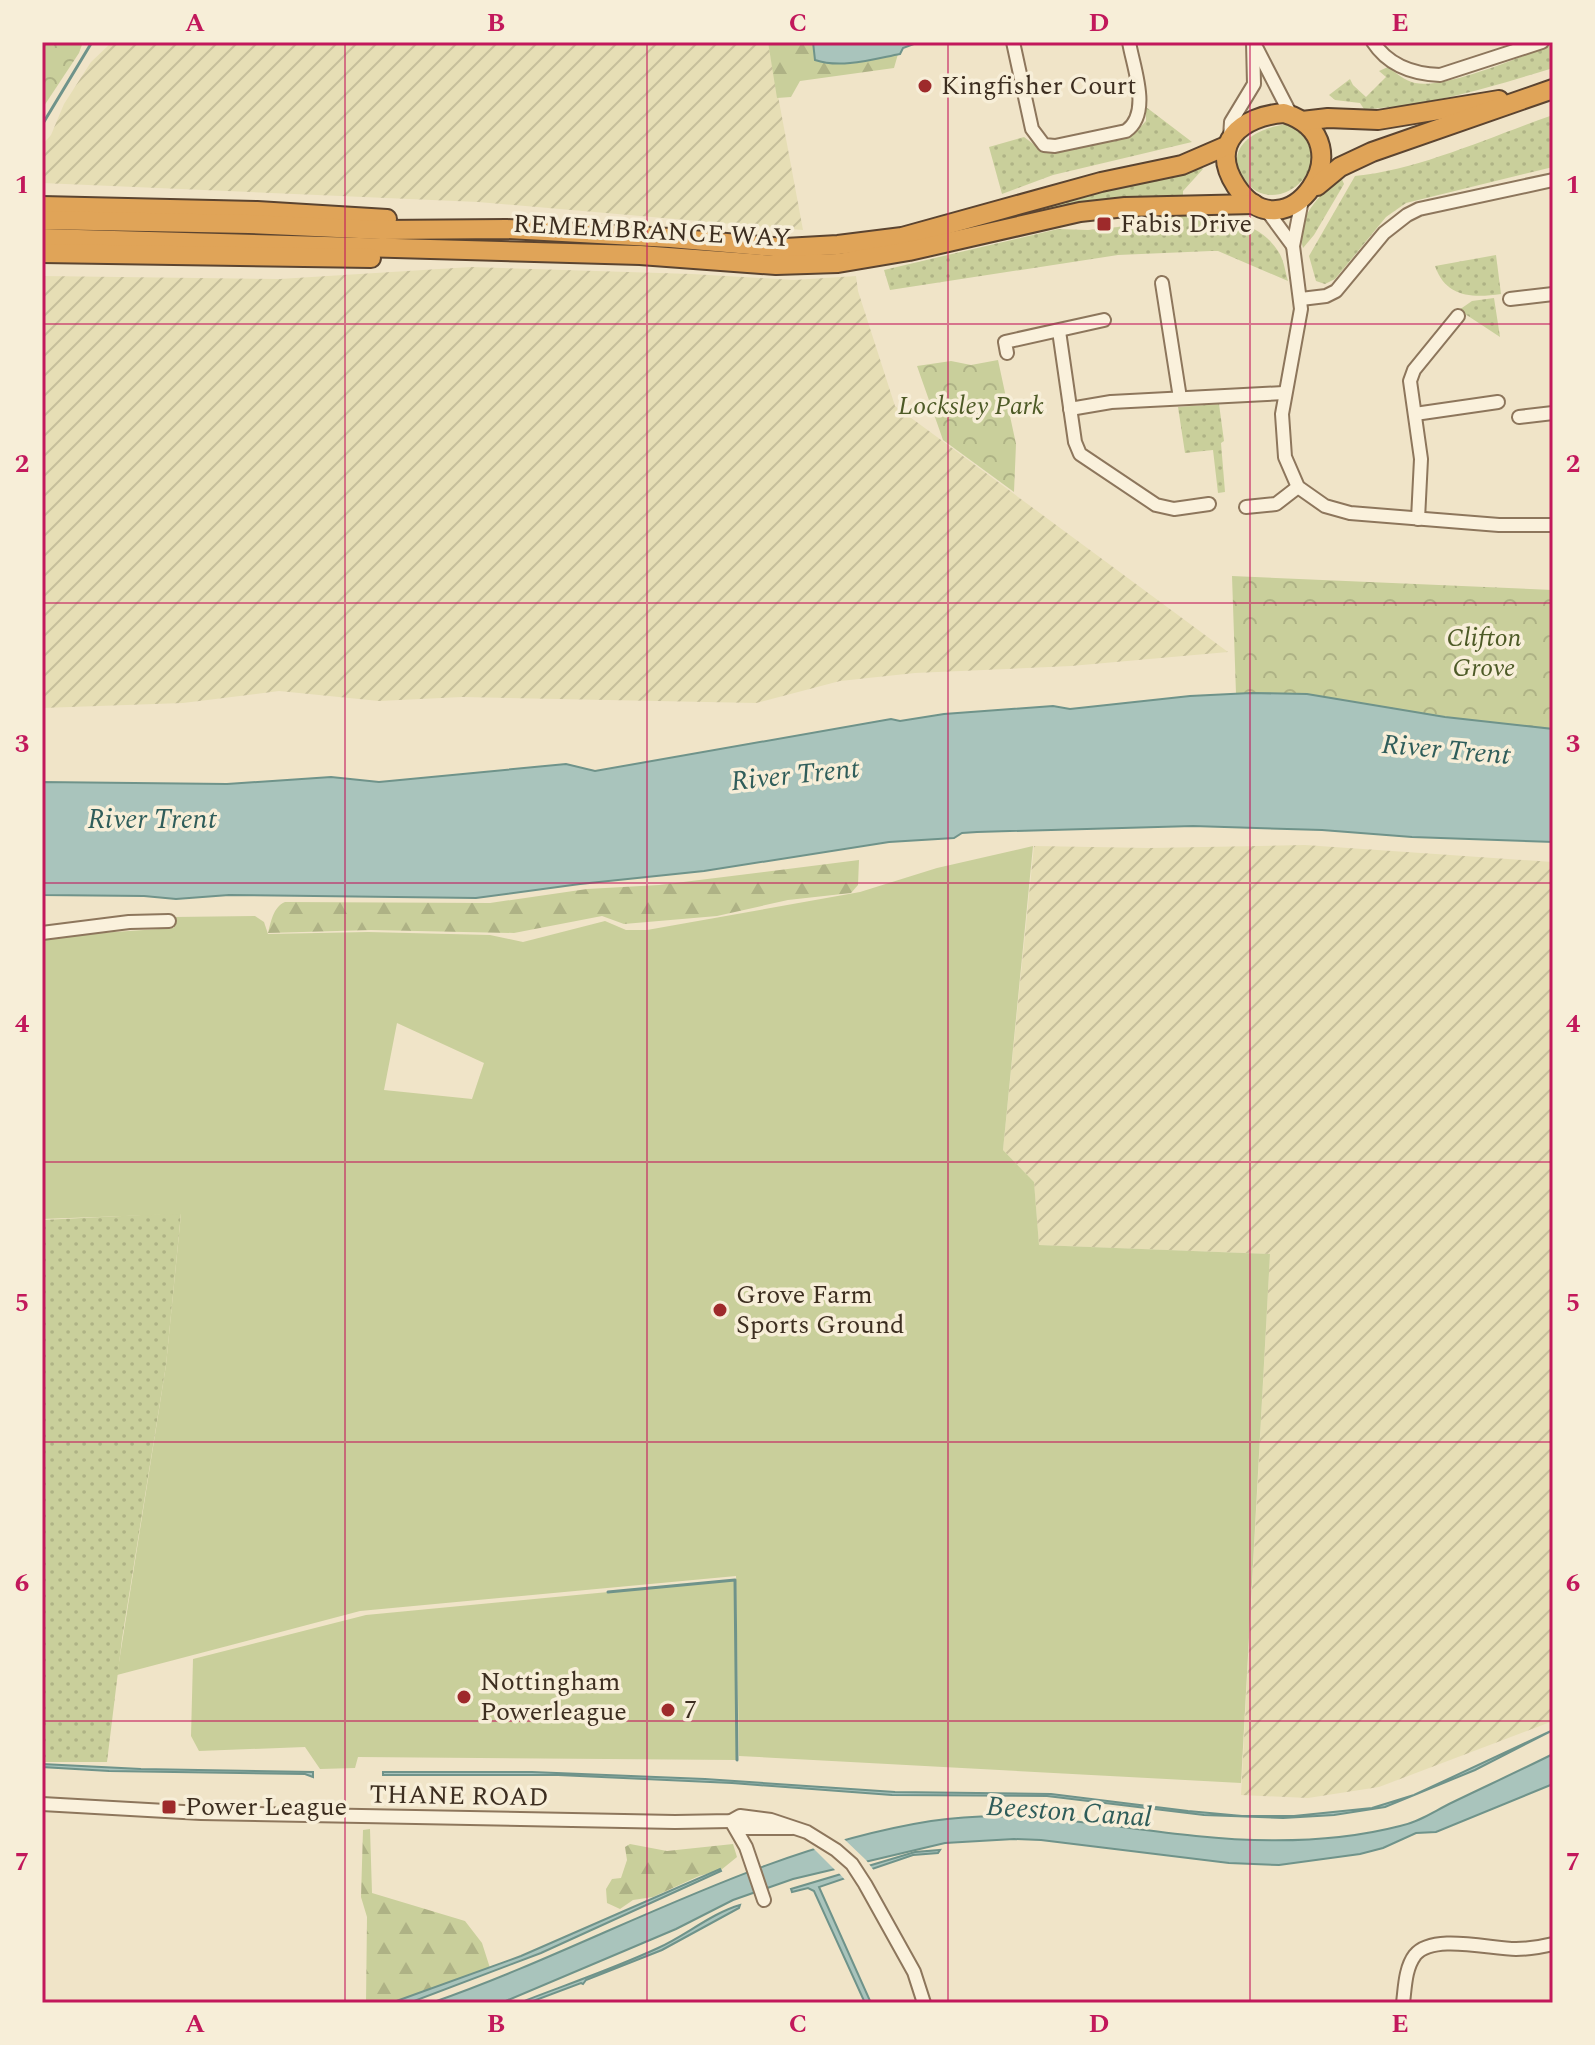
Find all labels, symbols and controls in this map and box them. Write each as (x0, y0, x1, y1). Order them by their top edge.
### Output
text: A (185, 3, 205, 43)
text: B (487, 3, 505, 43)
text: C (789, 3, 807, 43)
text: D (1089, 3, 1109, 43)
text: E (1391, 3, 1409, 43)
place label: Kingfisher Court (941, 66, 1136, 106)
marker: Kingfisher Court (916, 77, 934, 95)
text: 1 (15, 165, 29, 205)
text: 1 (1566, 165, 1580, 205)
street label: REMEMBRANCE WAY (512, 204, 792, 258)
place label: Fabis Drive (1120, 204, 1252, 244)
marker: Fabis Drive (1095, 215, 1113, 233)
park label: Locksley Park (898, 386, 1044, 426)
text: 2 (15, 444, 29, 484)
text: 2 (1566, 444, 1580, 484)
park label: Clifton Grove (1446, 618, 1522, 688)
water label: River Trent (1380, 723, 1513, 777)
text: 3 (15, 724, 29, 764)
text: 3 (1566, 724, 1580, 764)
water label: River Trent (729, 747, 863, 803)
water label: River Trent (88, 798, 218, 841)
text: 4 (15, 1004, 30, 1044)
text: 4 (1566, 1004, 1581, 1044)
place label: Grove Farm Sports Ground (736, 1275, 905, 1345)
text: 5 (15, 1283, 29, 1323)
text: 5 (1566, 1283, 1580, 1323)
marker: Grove Farm Sports Ground (711, 1301, 729, 1319)
text: 6 (15, 1563, 29, 1603)
text: 6 (1566, 1563, 1580, 1603)
place label: Nottingham Powerleague (480, 1662, 627, 1732)
marker: Nottingham Powerleague (455, 1688, 473, 1706)
place label: 7 (684, 1690, 697, 1730)
marker: 7 (659, 1701, 677, 1719)
street label: THANE ROAD (369, 1774, 549, 1818)
water label: Beeston Canal (985, 1785, 1153, 1839)
place label: Power League (185, 1787, 347, 1827)
marker: Power League (160, 1798, 178, 1816)
text: 7 (15, 1842, 29, 1882)
text: 7 (1566, 1842, 1580, 1882)
text: A (185, 2004, 205, 2044)
text: B (487, 2004, 505, 2044)
text: C (789, 2004, 807, 2044)
text: D (1089, 2004, 1109, 2044)
text: E (1391, 2004, 1409, 2044)

